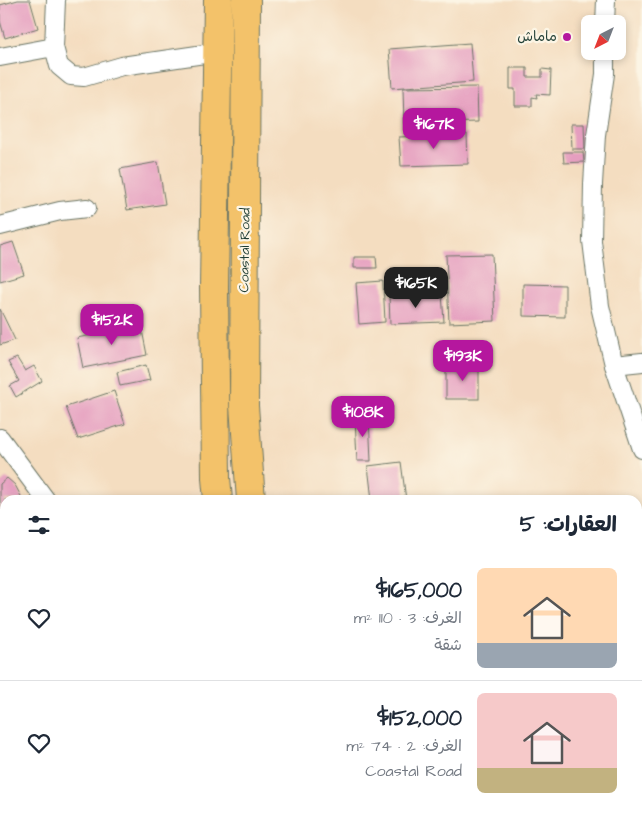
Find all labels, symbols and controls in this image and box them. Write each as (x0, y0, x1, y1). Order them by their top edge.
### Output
north arrow (581, 15, 626, 60)
map controls (581, 15, 626, 60)
place label: ماماش (517, 27, 557, 47)
marker: ماماش (561, 31, 573, 43)
pin: $167K (399, 108, 469, 150)
text: $167K (414, 113, 454, 135)
street label: Coastal Road (234, 207, 256, 293)
pin: $165K (381, 266, 451, 309)
text: $165K (395, 272, 437, 294)
pin: $152K (77, 304, 147, 346)
text: $152K (91, 309, 133, 331)
pin: $193K (428, 340, 498, 382)
text: $193K (444, 345, 482, 367)
pin: $108K (328, 396, 398, 438)
text: $108K (342, 401, 384, 423)
text: العقارات: 5 (520, 510, 617, 539)
icon: filters (25, 511, 53, 539)
text: $165,000 (376, 576, 462, 605)
icon: home (517, 588, 577, 648)
icon: heart (25, 604, 53, 632)
text: الغرف: 3 · 110 m² (354, 607, 462, 629)
text: شقة (434, 634, 462, 656)
text: $152,000 (377, 704, 462, 733)
icon: home (517, 713, 577, 773)
icon: heart (25, 729, 53, 757)
text: الغرف: 2 · 74 m² (346, 735, 462, 757)
text: Coastal Road (365, 760, 462, 782)

